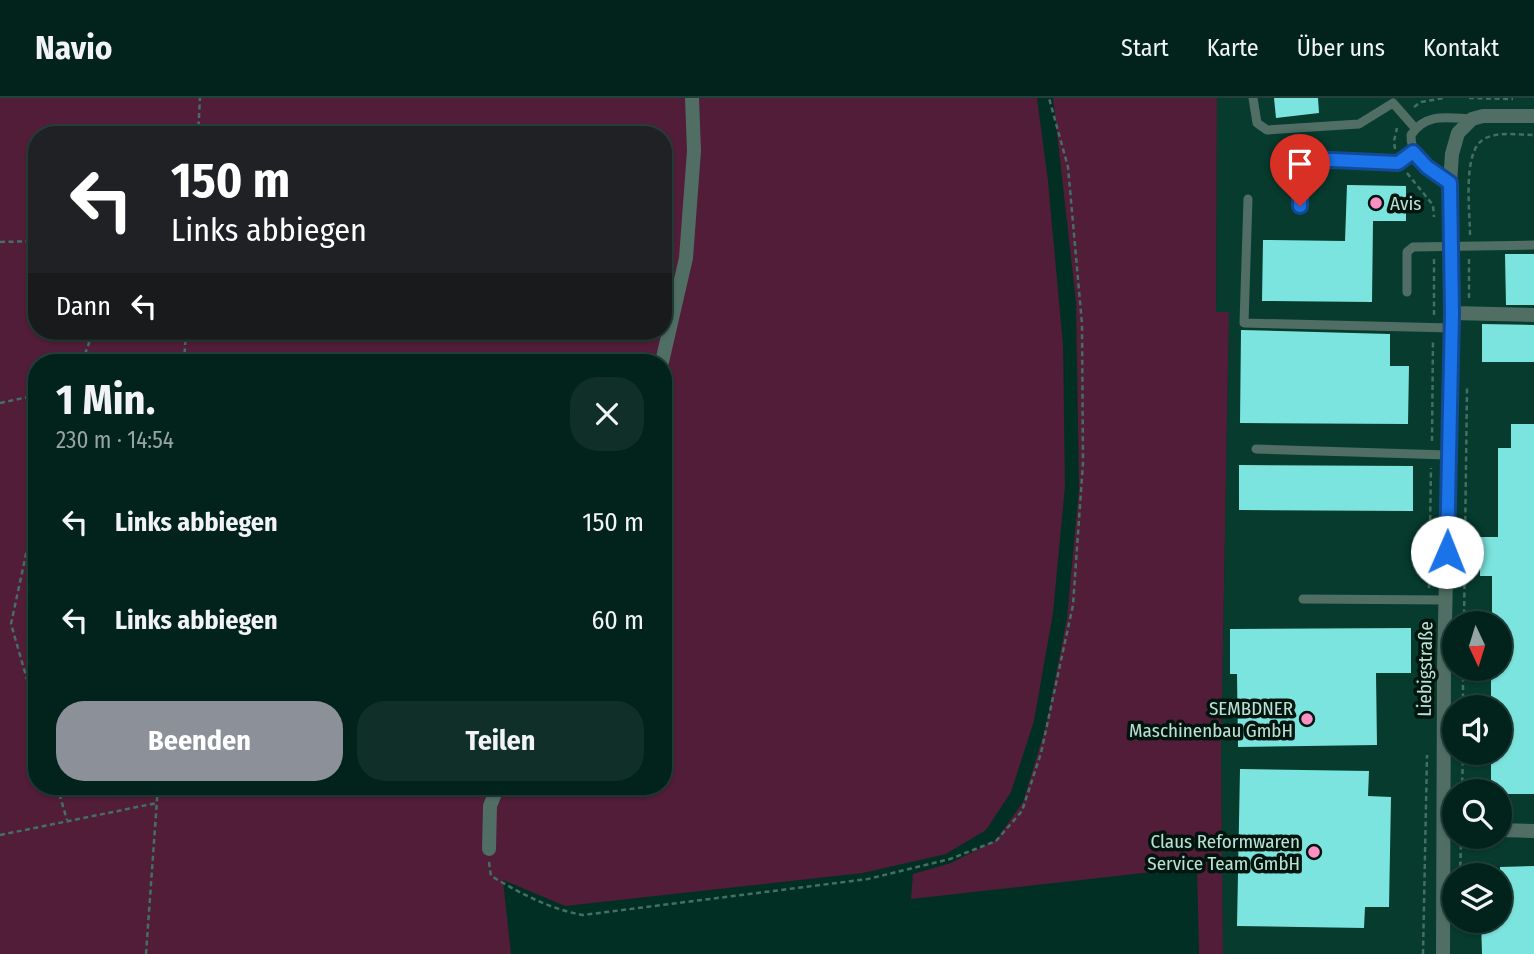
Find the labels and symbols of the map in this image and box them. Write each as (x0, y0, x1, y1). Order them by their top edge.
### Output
pin (1270, 134, 1330, 206)
place label: Avis (1390, 192, 1421, 215)
marker: Avis (1368, 195, 1384, 211)
position arrow (1410, 515, 1484, 589)
north arrow (1442, 611, 1512, 681)
street label: Liebigstraße (1413, 621, 1437, 717)
place label: SEMBDNER Maschinenbau GmbH (1129, 697, 1293, 742)
marker: SEMBDNER Maschinenbau GmbH (1299, 711, 1315, 727)
place label: Claus Reformwaren Service Team GmbH (1147, 830, 1300, 875)
marker: Claus Reformwaren Service Team GmbH (1306, 844, 1322, 860)

